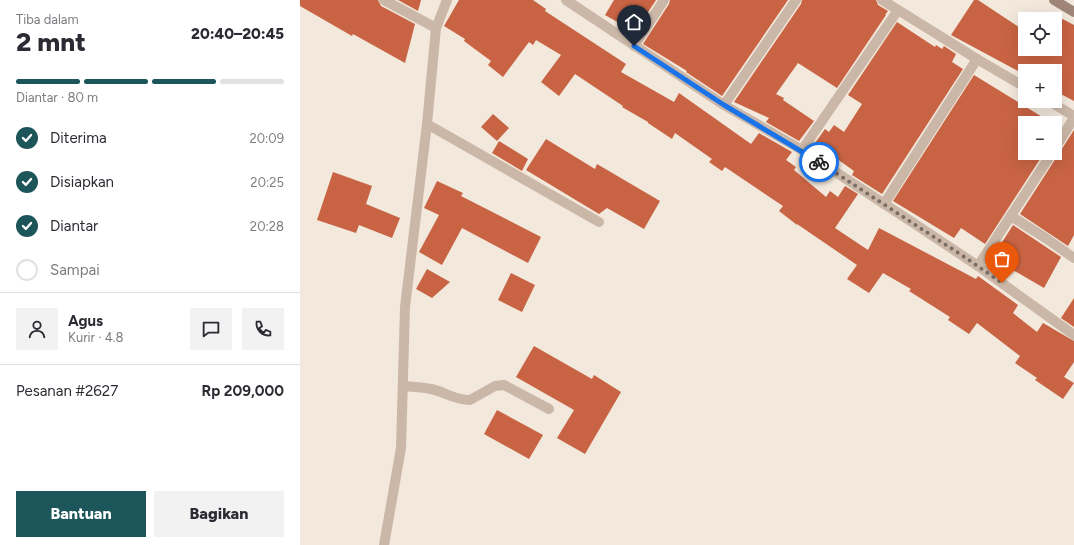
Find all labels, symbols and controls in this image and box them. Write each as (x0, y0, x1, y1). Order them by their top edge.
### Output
pin (617, 5, 651, 46)
icon: home (623, 11, 645, 33)
text: Tiba dalam (16, 12, 78, 27)
map controls (1018, 12, 1062, 160)
button: locate (1018, 12, 1062, 56)
text: 20:40–20:45 (191, 25, 284, 43)
text: 2 mnt (16, 26, 86, 58)
button: + (1018, 64, 1062, 108)
text: Diantar · 80 m (16, 90, 98, 105)
button: − (1018, 116, 1062, 160)
icon: check (16, 127, 38, 149)
text: Diterima (50, 129, 107, 147)
text: 20:09 (249, 131, 284, 146)
courier (799, 142, 839, 182)
icon: bike (808, 151, 830, 173)
icon: check (16, 171, 38, 193)
text: Disiapkan (50, 173, 114, 191)
text: 20:25 (250, 175, 284, 190)
icon: check (16, 215, 38, 237)
text: Diantar (50, 217, 98, 235)
text: 20:28 (250, 219, 284, 234)
pin (985, 242, 1019, 283)
icon: bag (991, 248, 1013, 270)
text: Sampai (50, 261, 100, 279)
button: person (16, 308, 58, 350)
button: chat (190, 308, 232, 350)
button: phone (242, 308, 284, 350)
text: Agus (68, 312, 103, 330)
text: Kurir · 4.8 (68, 330, 123, 345)
text: Pesanan #2627 (16, 382, 118, 400)
text: Rp 209,000 (202, 382, 284, 400)
button: Bantuan (16, 491, 146, 537)
button: Bagikan (154, 491, 284, 537)

